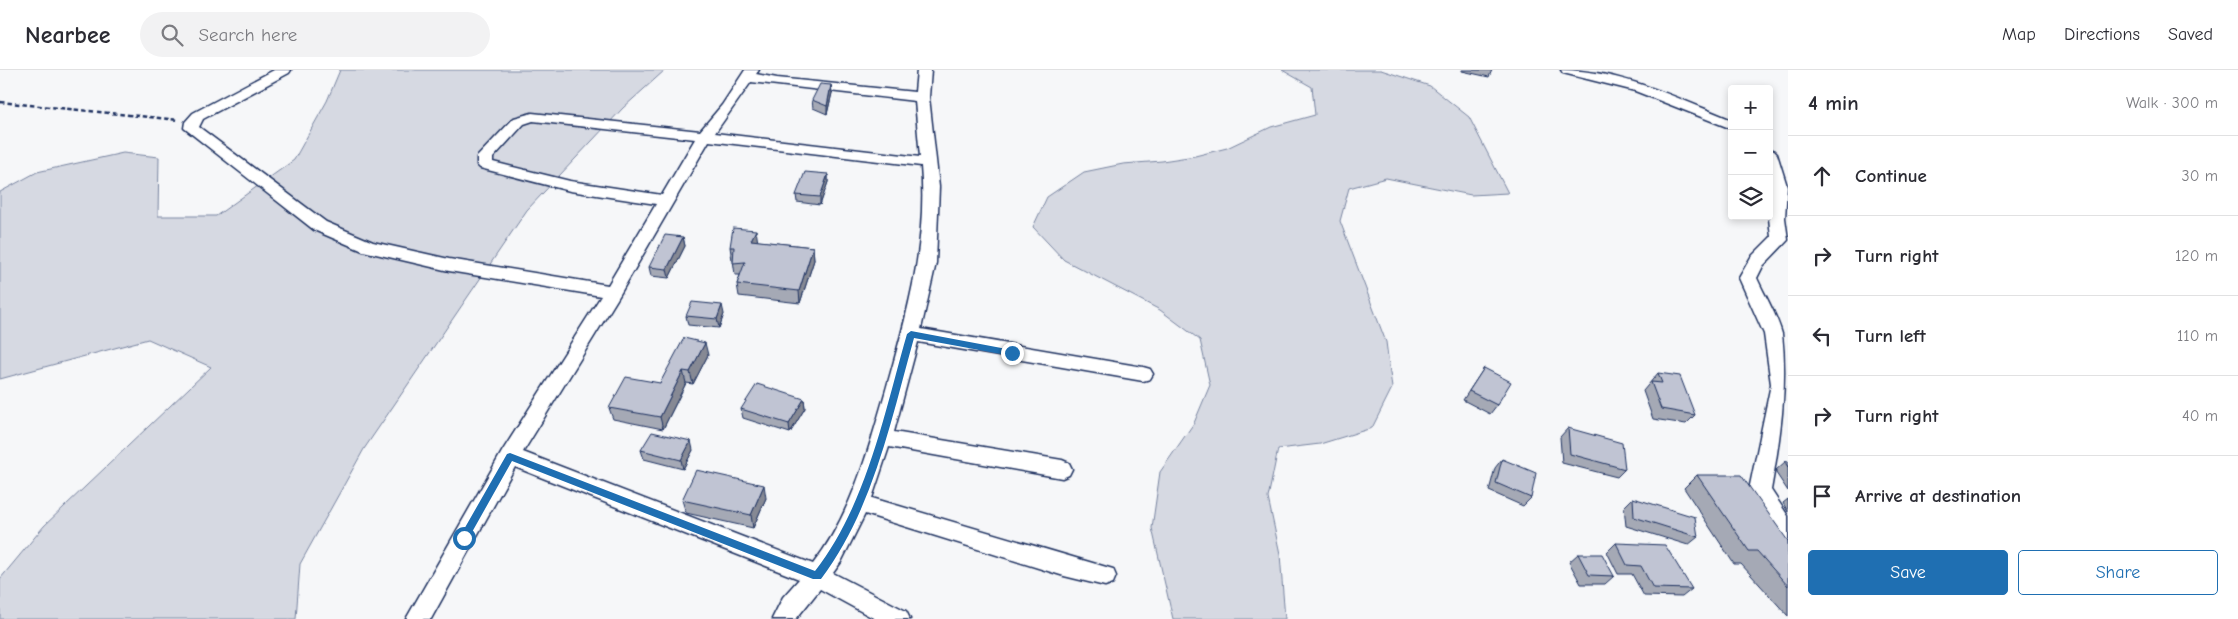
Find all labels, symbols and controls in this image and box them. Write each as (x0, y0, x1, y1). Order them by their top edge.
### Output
search box (140, 12, 490, 57)
text: Nearbee (25, 21, 110, 49)
icon: search (158, 21, 186, 49)
text: Search here (198, 24, 297, 46)
text: Map (2002, 24, 2036, 45)
text: Directions (2064, 24, 2140, 45)
text: Saved (2168, 24, 2213, 45)
map controls (1728, 85, 1773, 220)
button: + (1728, 85, 1773, 130)
text: 4 min (1808, 91, 1859, 115)
text: Walk · 300 m (2126, 94, 2218, 112)
button: − (1728, 130, 1773, 175)
icon: ahead (1808, 162, 1836, 190)
text: Continue (1855, 165, 1927, 187)
text: 30 m (2182, 167, 2218, 185)
button: layers (1728, 175, 1773, 220)
icon: right (1808, 242, 1836, 270)
text: Turn right (1855, 245, 1939, 267)
text: 120 m (2175, 247, 2218, 265)
icon: left (1808, 322, 1836, 350)
text: Turn left (1855, 325, 1926, 347)
text: 110 m (2177, 327, 2218, 345)
route end (1001, 342, 1024, 365)
icon: right (1808, 402, 1836, 430)
text: Turn right (1855, 405, 1939, 427)
text: 40 m (2182, 407, 2218, 425)
icon: arrive (1808, 482, 1836, 510)
text: Arrive at destination (1855, 485, 2021, 507)
route start (453, 527, 476, 550)
button: Save (1808, 550, 2008, 595)
button: Share (2018, 550, 2218, 595)

